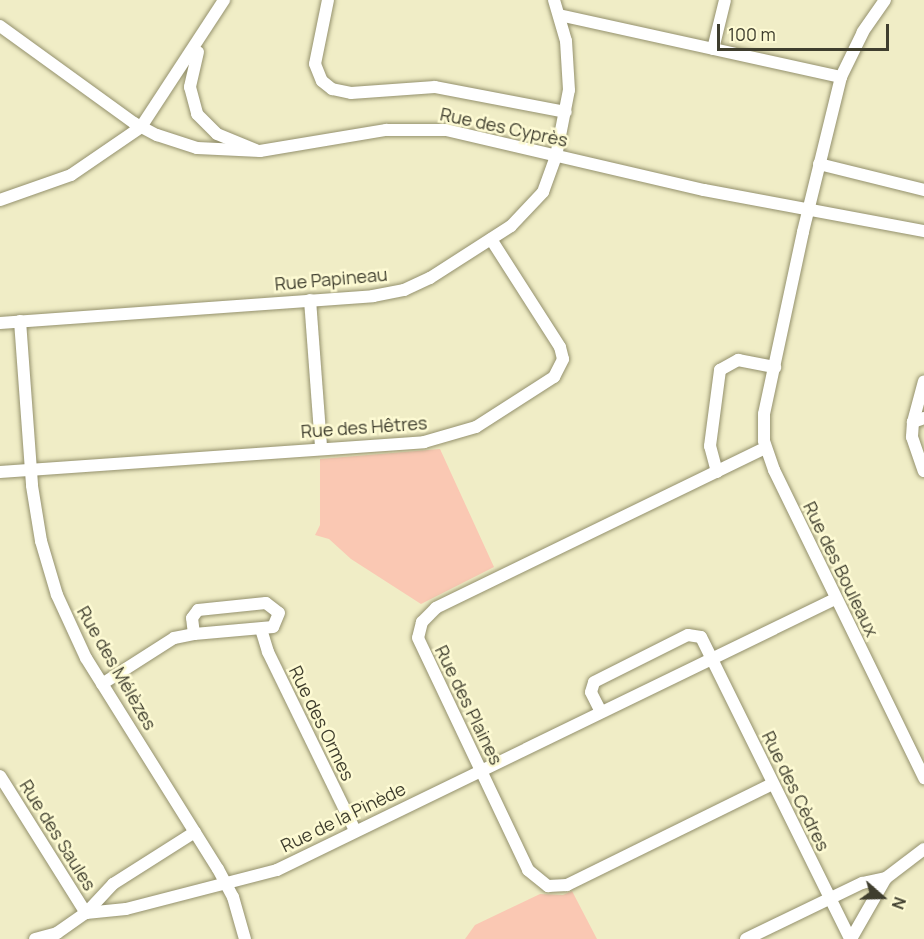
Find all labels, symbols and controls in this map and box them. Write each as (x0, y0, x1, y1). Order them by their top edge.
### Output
scale bar (720, 12, 892, 50)
text: 100 m (728, 22, 776, 46)
street label: Rue des Cyprès (438, 103, 570, 151)
street label: Rue Papineau (274, 263, 388, 295)
street label: Rue des Hêtres (300, 412, 428, 442)
street label: Rue des Bouleaux (799, 498, 883, 640)
street label: Rue des Mélèzes (73, 602, 161, 734)
street label: Rue des Plaines (431, 642, 507, 768)
street label: Rue des Ormes (285, 662, 359, 784)
street label: Rue des Cèdres (758, 728, 834, 854)
street label: Rue des Saules (15, 776, 101, 894)
street label: Rue de la Pinède (277, 777, 409, 857)
north arrow (852, 867, 912, 927)
text: N (887, 894, 911, 912)

